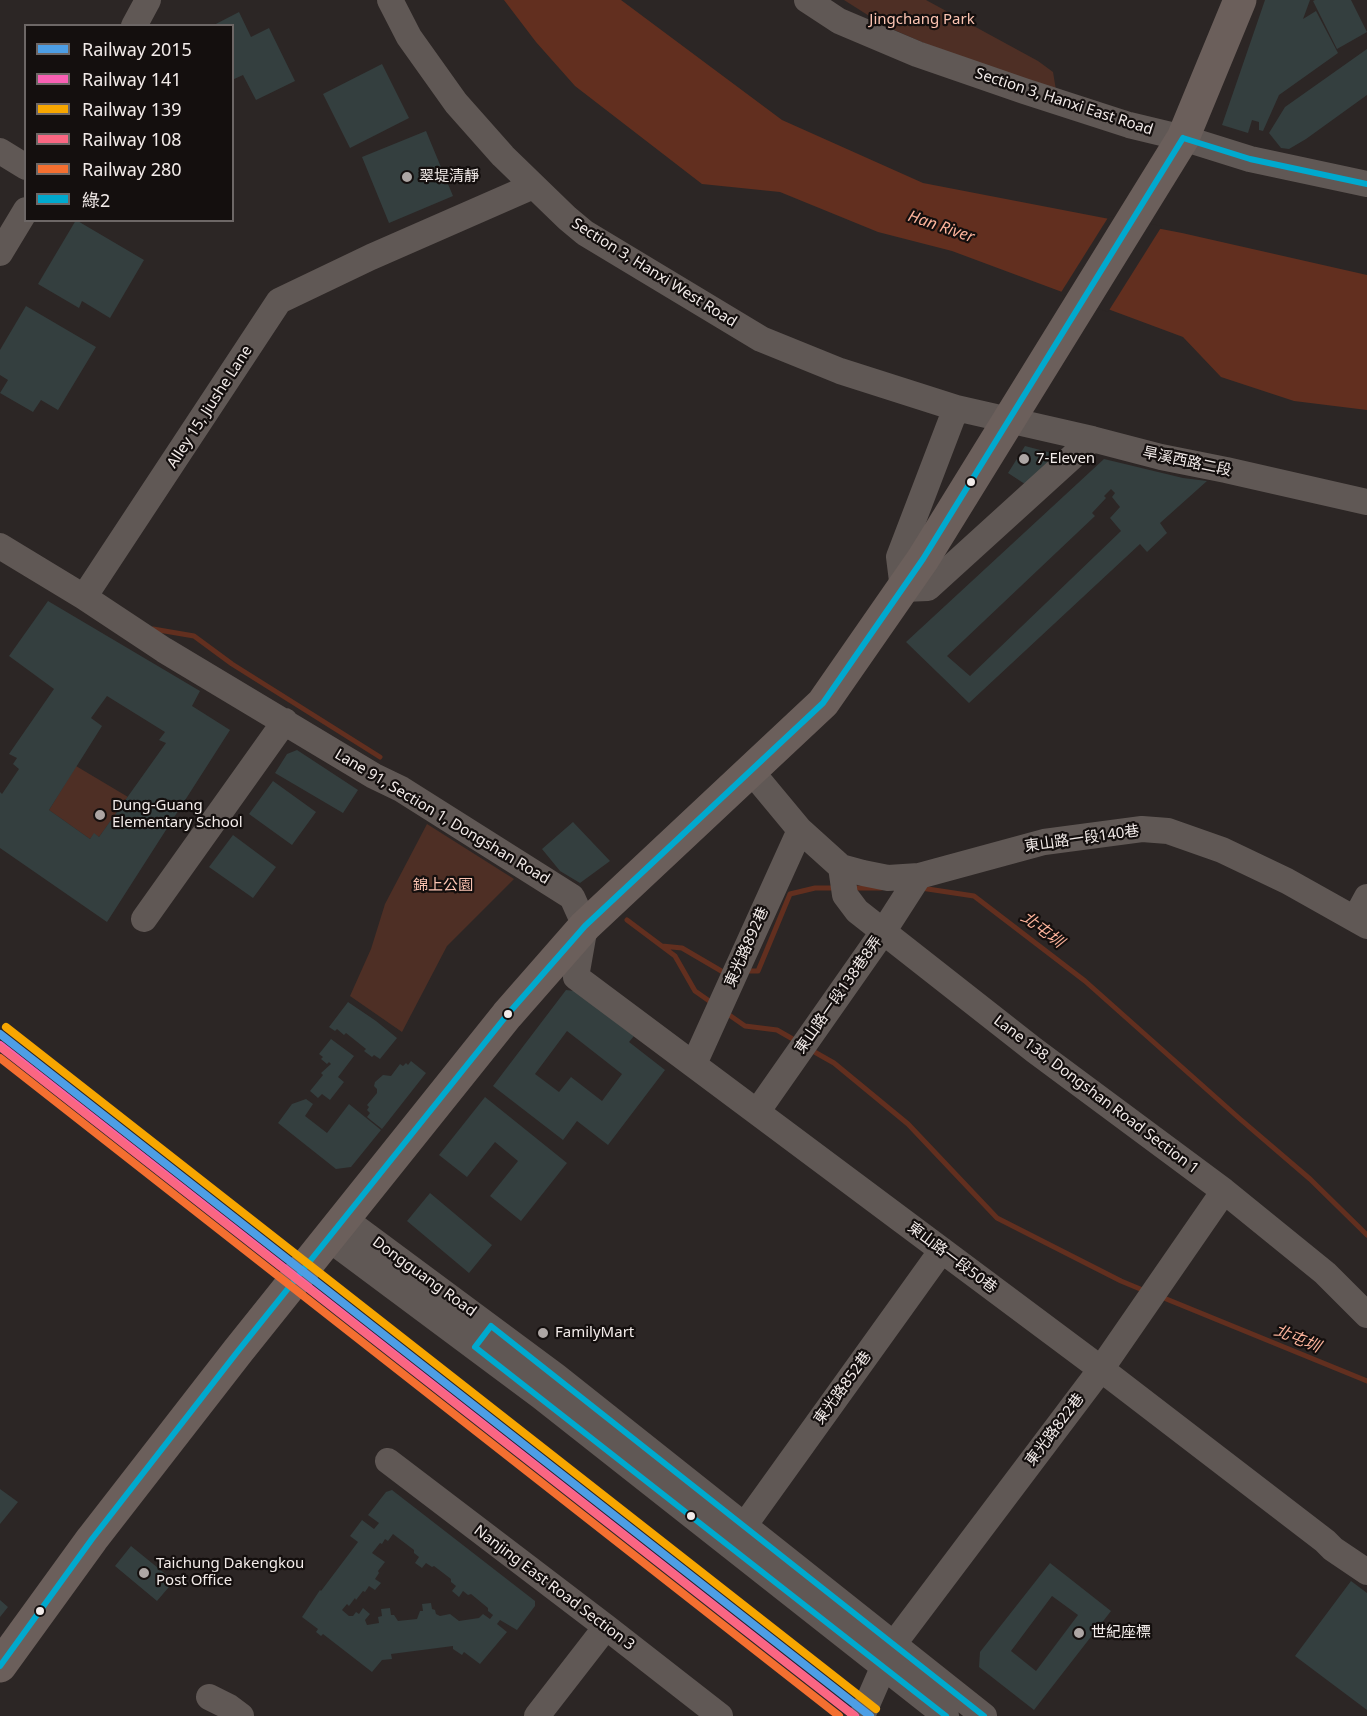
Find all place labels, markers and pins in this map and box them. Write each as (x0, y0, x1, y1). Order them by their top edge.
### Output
place label: 翠堤清靜 (419, 168, 479, 186)
marker: 翠堤清靜 (400, 170, 414, 184)
place label: 7-Eleven (1036, 450, 1095, 468)
marker: 7-Eleven (1017, 452, 1031, 466)
unlabelled marker (965, 476, 977, 488)
place label: Dung-Guang Elementary School (112, 797, 243, 832)
marker: Dung-Guang Elementary School (93, 808, 107, 822)
unlabelled marker (502, 1008, 514, 1020)
place label: FamilyMart (555, 1324, 634, 1342)
marker: FamilyMart (536, 1326, 550, 1340)
unlabelled marker (685, 1510, 697, 1522)
place label: Taichung Dakengkou Post Office (156, 1555, 304, 1590)
marker: Taichung Dakengkou Post Office (137, 1566, 151, 1580)
unlabelled marker (34, 1605, 46, 1617)
place label: 世紀座標 (1091, 1624, 1151, 1642)
marker: 世紀座標 (1072, 1626, 1086, 1640)

